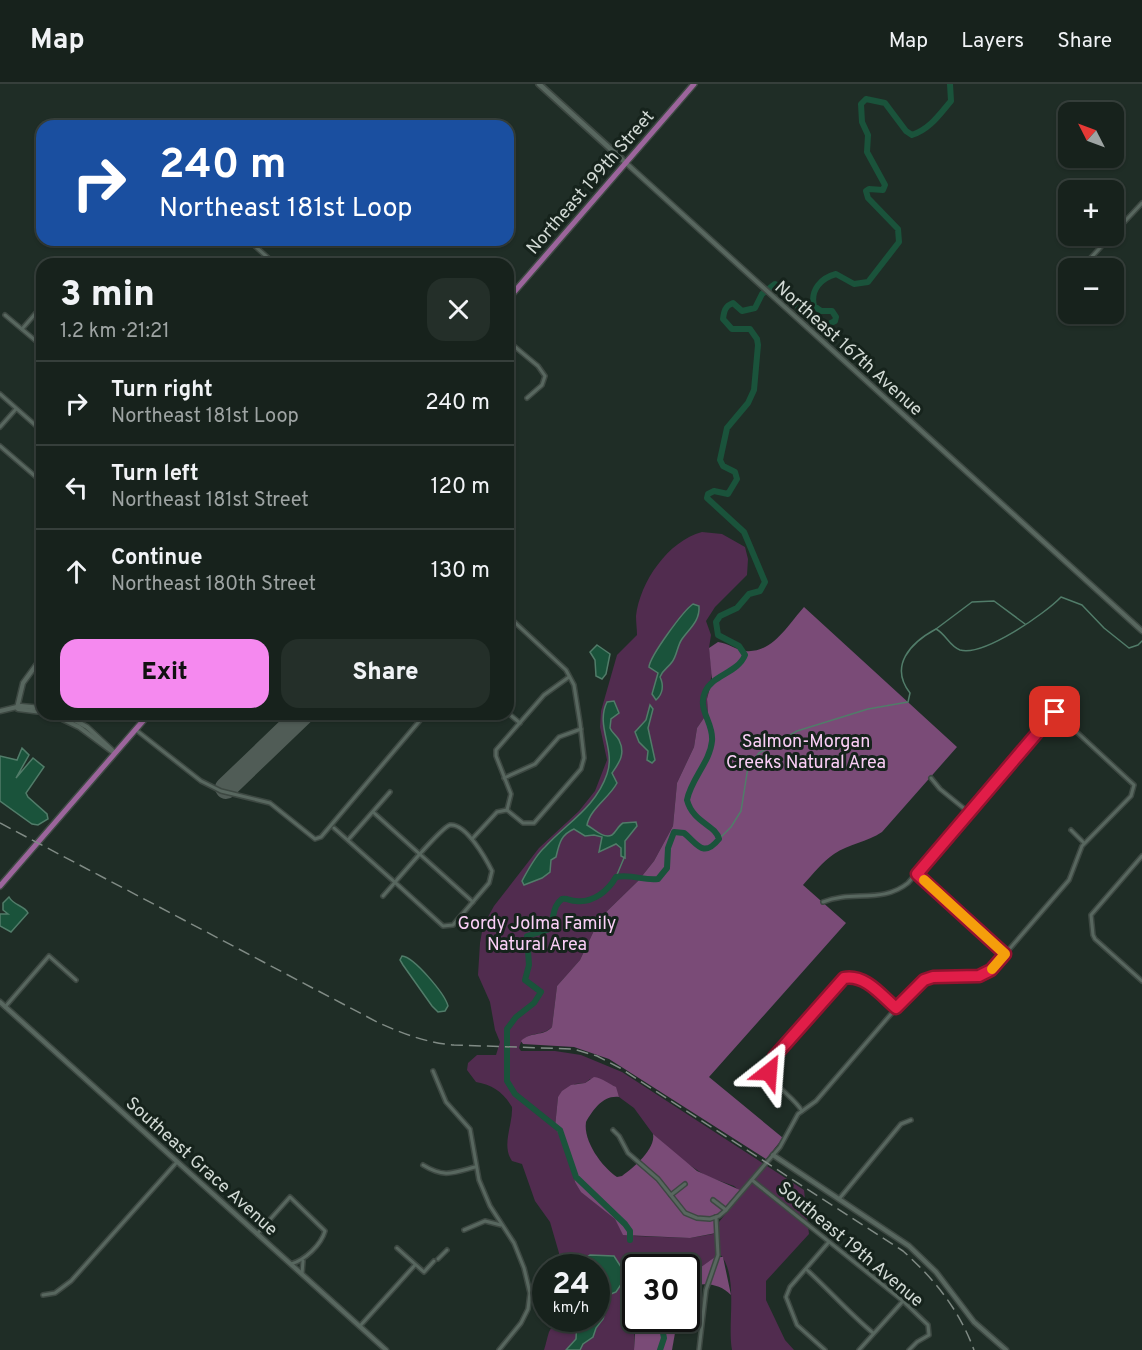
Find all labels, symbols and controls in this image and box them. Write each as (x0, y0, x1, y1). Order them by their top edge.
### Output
text: Map (30, 23, 85, 59)
text: Map (889, 28, 928, 55)
text: Layers (961, 28, 1024, 55)
text: Share (1057, 28, 1112, 55)
north arrow (1058, 102, 1124, 168)
map controls (1058, 102, 1124, 324)
street label: Northeast 199th Street (522, 106, 660, 260)
text: 240 m (159, 140, 287, 193)
icon: right (60, 144, 138, 222)
button: + (1058, 180, 1124, 246)
text: Northeast 181st Loop (159, 192, 413, 226)
button: − (1058, 258, 1124, 324)
text: 3 min (60, 273, 155, 319)
street label: Northeast 167th Avenue (769, 277, 927, 422)
button: close (427, 278, 490, 341)
text: 1.2 km · 21:21 (60, 319, 170, 345)
text: Turn right (111, 377, 213, 404)
icon: right (60, 387, 93, 420)
text: 240 m (425, 390, 490, 417)
text: Northeast 181st Loop (111, 404, 299, 430)
text: Turn left (111, 461, 199, 488)
icon: left (60, 471, 93, 504)
text: 120 m (430, 474, 490, 501)
text: Northeast 181st Street (111, 488, 309, 514)
text: Continue (111, 545, 202, 572)
icon: ahead (60, 555, 93, 588)
text: 130 m (431, 558, 490, 585)
text: Northeast 180th Street (111, 572, 316, 598)
button: Exit (60, 639, 269, 708)
button: Share (281, 639, 490, 708)
pin (1029, 686, 1080, 737)
icon: arrive (1038, 695, 1071, 728)
park label: Salmon-Morgan Creeks Natural Area (726, 731, 886, 775)
park label: Gordy Jolma Family Natural Area (458, 913, 616, 957)
position arrow (737, 1040, 801, 1104)
street label: Southeast Grace Avenue (120, 1093, 282, 1242)
street label: Southeast 19th Avenue (772, 1177, 928, 1313)
speed limit sign: 30 (622, 1254, 700, 1332)
text: 24 (552, 1267, 590, 1304)
text: km/h (553, 1299, 589, 1318)

